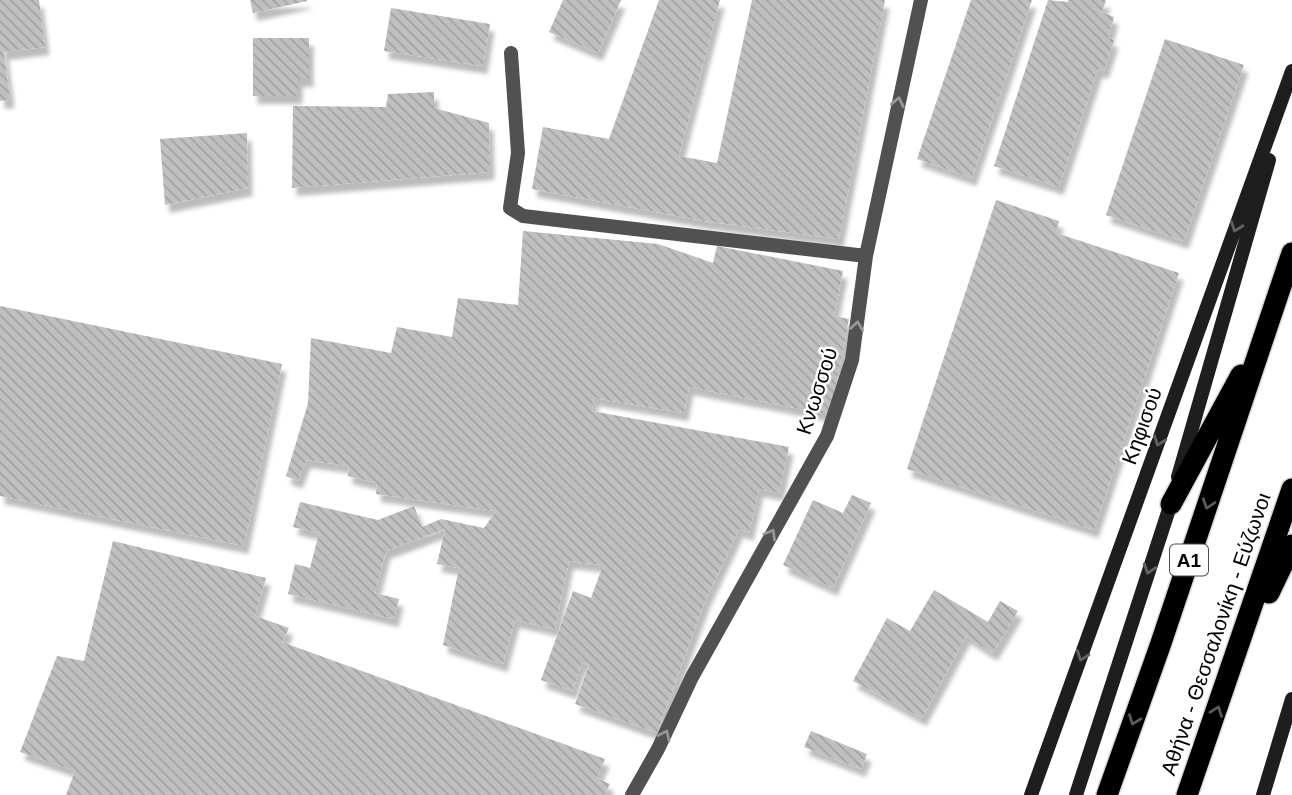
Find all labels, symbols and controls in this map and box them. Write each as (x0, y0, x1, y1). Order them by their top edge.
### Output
one-way arrow (889, 96, 904, 108)
one-way arrow (1230, 221, 1244, 233)
one-way arrow (849, 320, 864, 332)
street label: Κνωσσού (792, 344, 841, 437)
street label: Κηφισού (1117, 384, 1166, 467)
one-way arrow (1153, 435, 1167, 447)
street label: Αθήνα - Θεσσαλονίκη - Εύζωνοι (1156, 489, 1275, 778)
one-way arrow (1202, 498, 1216, 510)
one-way arrow (763, 529, 776, 541)
road number: Α1 (1170, 544, 1208, 576)
one-way arrow (1143, 563, 1158, 575)
one-way arrow (1076, 649, 1090, 661)
one-way arrow (1208, 706, 1222, 718)
one-way arrow (1128, 713, 1142, 725)
one-way arrow (656, 730, 670, 742)

